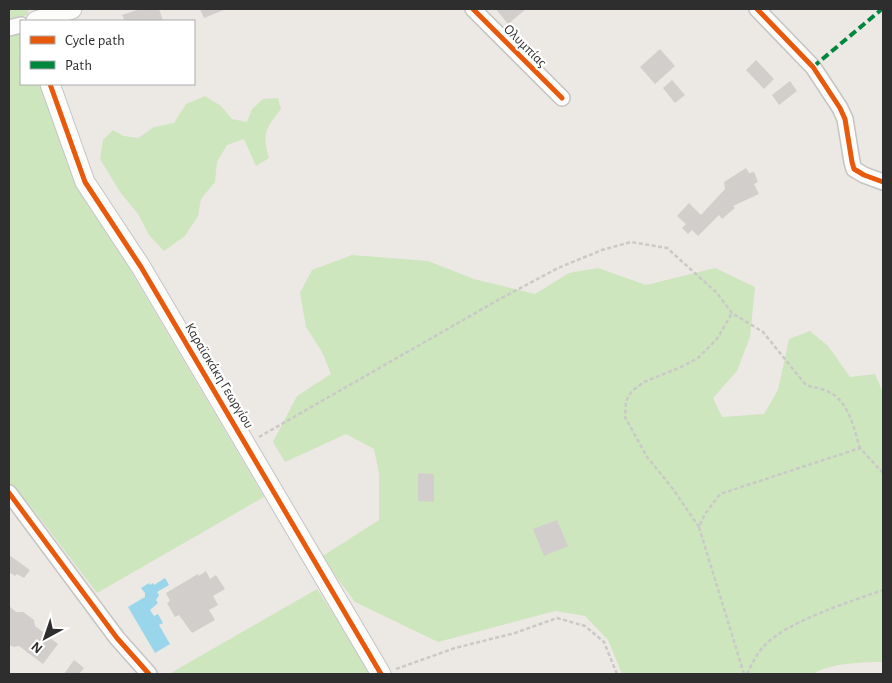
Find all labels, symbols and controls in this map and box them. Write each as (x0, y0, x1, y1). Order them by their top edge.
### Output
legend (20, 20, 195, 85)
street label: Ολυμπίας (501, 22, 549, 70)
text: Cycle path (65, 33, 125, 48)
text: Path (65, 58, 92, 73)
street label: Καραϊσκάκη Γεωργίου (182, 321, 256, 431)
north arrow (20, 613, 70, 663)
text: N (29, 639, 46, 656)

